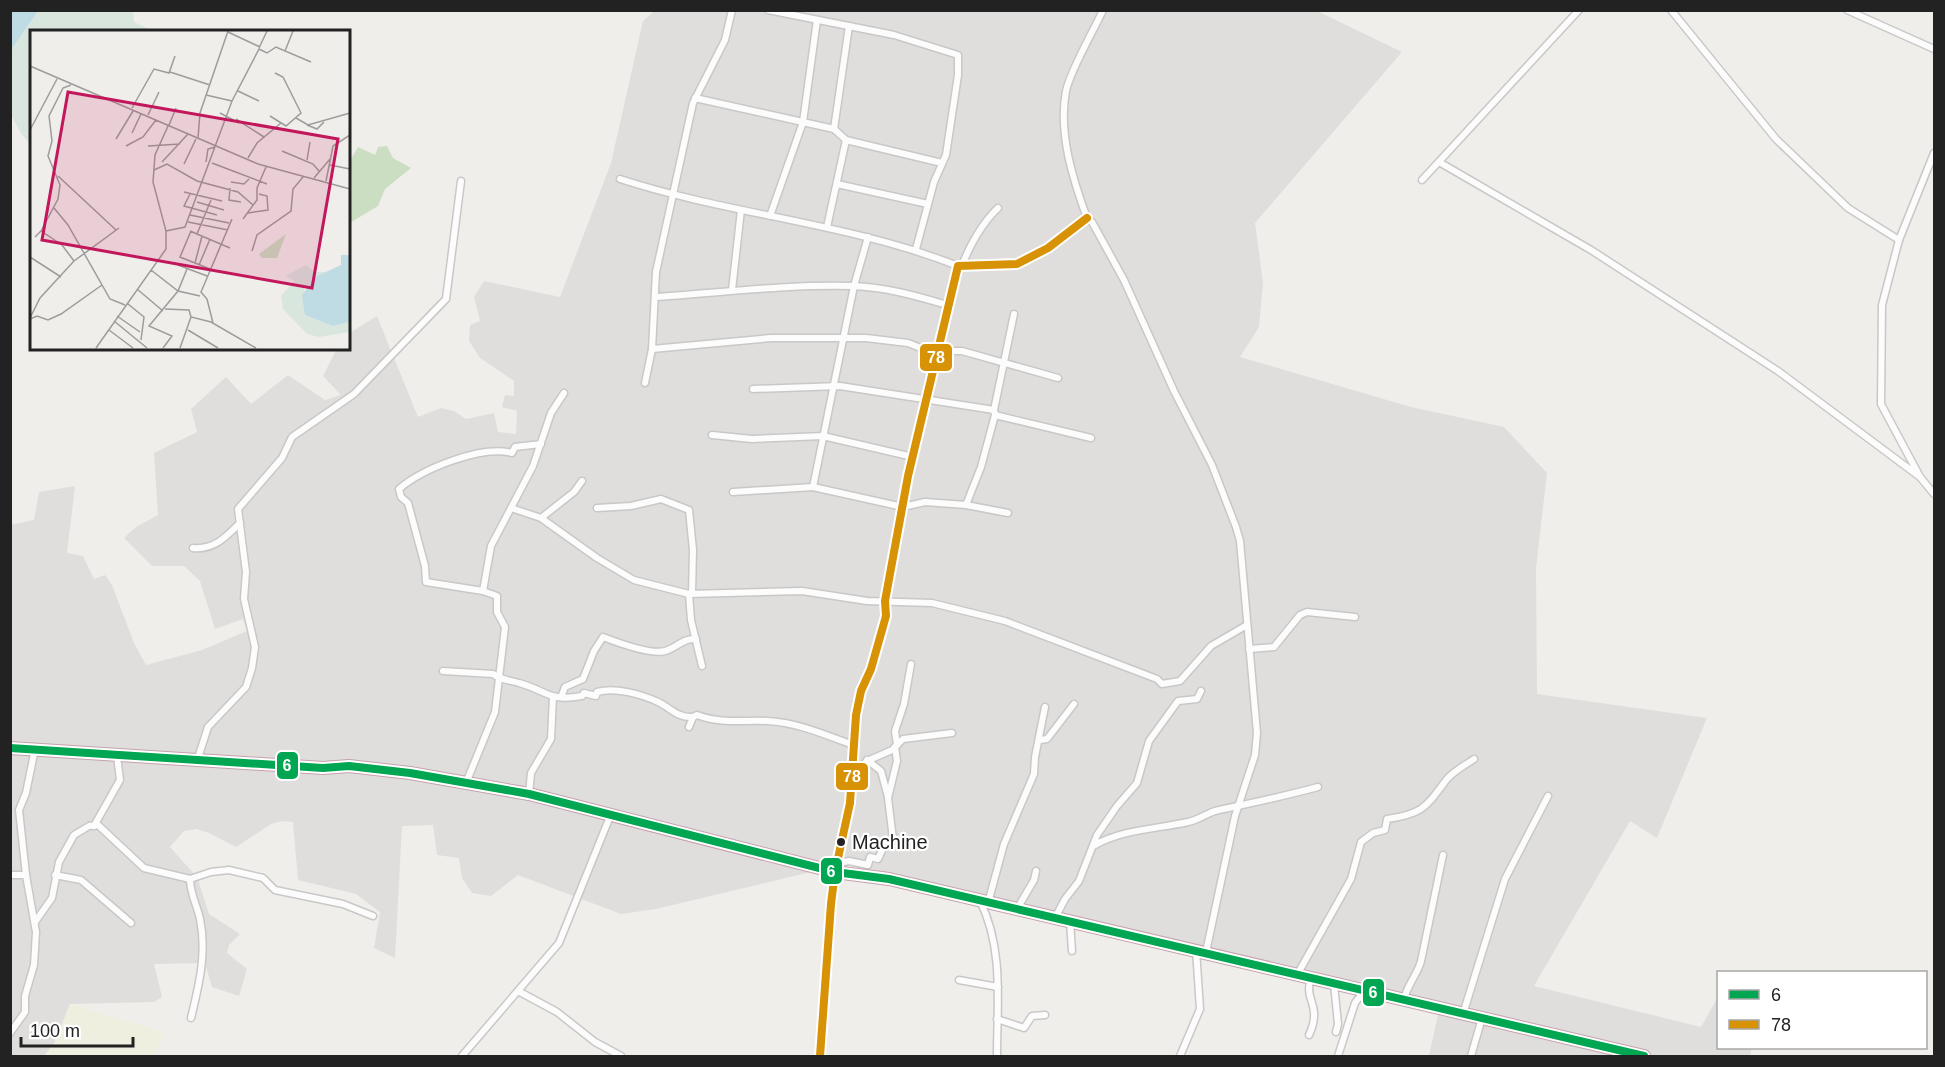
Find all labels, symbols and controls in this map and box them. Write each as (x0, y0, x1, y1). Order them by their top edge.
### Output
inset map (30, 30, 350, 350)
line badge: 78 (919, 343, 953, 372)
text: 78 (927, 349, 945, 366)
line badge: 6 (276, 751, 299, 780)
text: 6 (283, 757, 292, 774)
line badge: 78 (835, 762, 869, 791)
text: 78 (843, 768, 861, 785)
place label: Machine (852, 831, 928, 853)
marker: Machine (835, 836, 847, 848)
line badge: 6 (820, 857, 843, 885)
text: 6 (827, 863, 836, 880)
legend (1717, 971, 1927, 1049)
line badge: 6 (1362, 978, 1385, 1007)
text: 6 (1369, 984, 1378, 1001)
text: 6 (1771, 985, 1781, 1005)
scale bar (21, 1010, 134, 1048)
text: 78 (1771, 1015, 1791, 1035)
text: 100 m (30, 1021, 80, 1041)

